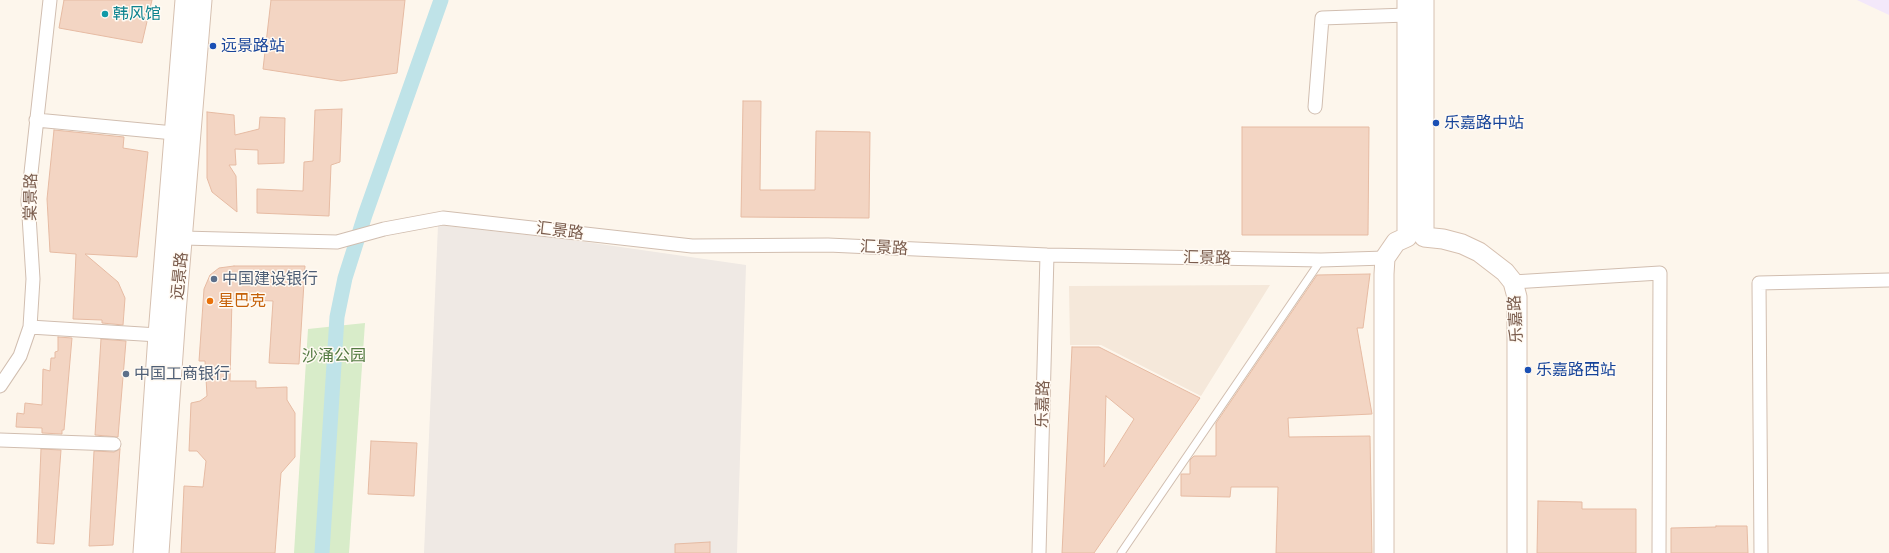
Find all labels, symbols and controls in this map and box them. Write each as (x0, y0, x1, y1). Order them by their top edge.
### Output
place label: 韩风馆 (113, 4, 161, 24)
marker: 韩风馆 (100, 9, 110, 19)
place label: 远景路站 (221, 36, 285, 56)
marker: 远景路站 (208, 41, 218, 51)
place label: 乐嘉路中站 (1444, 113, 1524, 133)
marker: 乐嘉路中站 (1431, 118, 1441, 128)
street label: 棠景路 (21, 173, 41, 221)
street label: 汇景路 (535, 219, 585, 243)
street label: 汇景路 (860, 237, 908, 259)
street label: 汇景路 (1183, 248, 1231, 268)
street label: 远景路 (168, 251, 192, 301)
place label: 中国建设银行 (222, 269, 318, 289)
marker: 中国建设银行 (209, 274, 219, 284)
place label: 星巴克 (218, 291, 266, 311)
street label: 乐嘉路 (1505, 295, 1527, 343)
marker: 星巴克 (205, 296, 215, 306)
park label: 沙涌公园 (302, 346, 366, 366)
place label: 乐嘉路西站 (1536, 360, 1616, 380)
place label: 中国工商银行 (134, 364, 230, 384)
marker: 乐嘉路西站 (1523, 365, 1533, 375)
marker: 中国工商银行 (121, 369, 131, 379)
street label: 乐嘉路 (1033, 380, 1053, 428)

